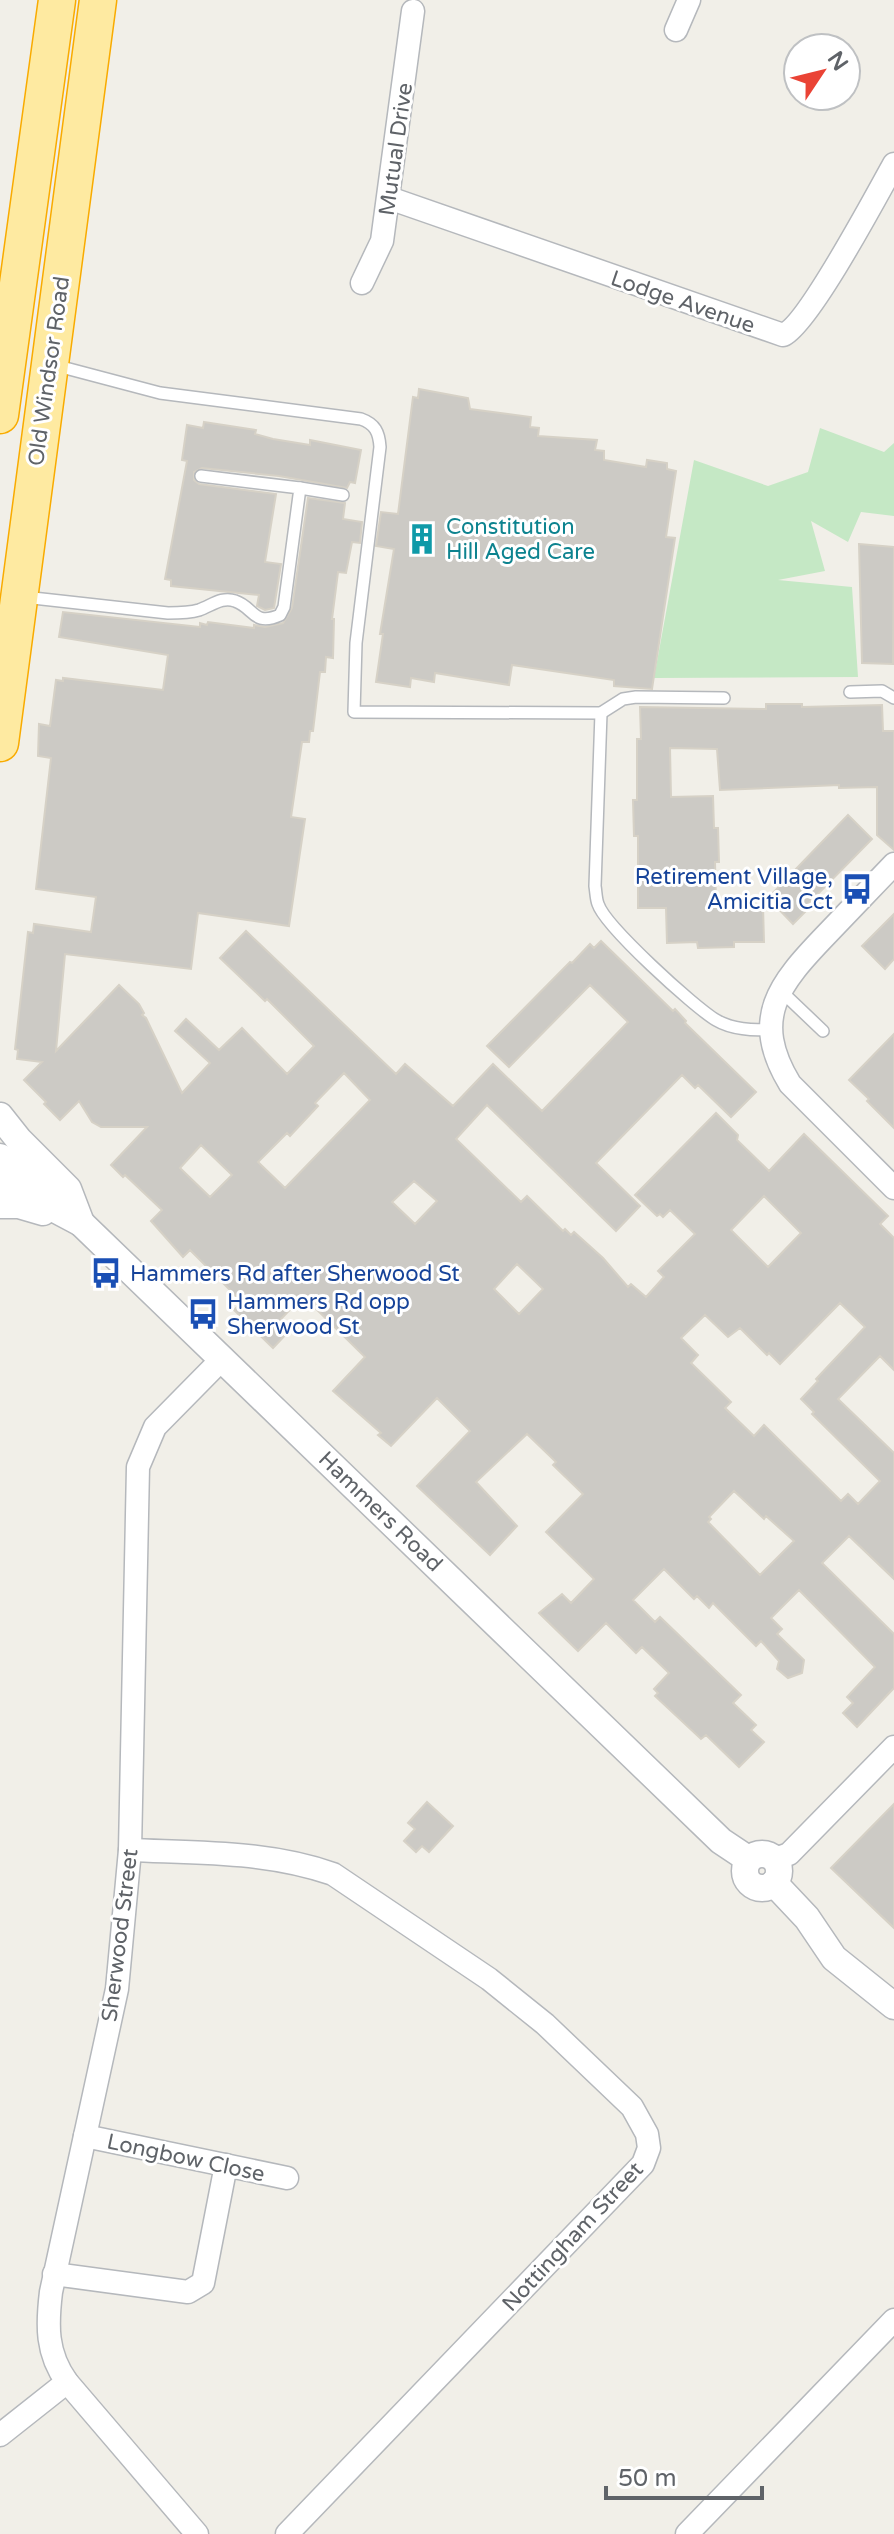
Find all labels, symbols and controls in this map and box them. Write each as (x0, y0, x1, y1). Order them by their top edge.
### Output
north arrow (782, 32, 862, 112)
text: N (822, 46, 853, 76)
street label: Mutual Drive (374, 81, 418, 217)
street label: Lodge Avenue (607, 265, 758, 339)
street label: Old Windsor Road (23, 275, 75, 467)
place label: Constitution Hill Aged Care (446, 514, 595, 565)
building icon: Constitution Hill Aged Care (405, 522, 439, 556)
place label: Retirement Village, Amicitia Cct (635, 864, 833, 915)
bus stop icon: Retirement Village, Amicitia Cct (840, 872, 874, 906)
bus stop icon: Hammers Rd after Sherwood St (89, 1256, 123, 1290)
place label: Hammers Rd after Sherwood St (130, 1261, 460, 1287)
place label: Hammers Rd opp Sherwood St (227, 1289, 410, 1340)
bus stop icon: Hammers Rd opp Sherwood St (186, 1297, 220, 1331)
street label: Hammers Road (313, 1446, 448, 1577)
street label: Sherwood Street (96, 1847, 144, 2023)
street label: Longbow Close (104, 2129, 267, 2187)
street label: Nottingham Street (497, 2157, 649, 2317)
scale bar (606, 2450, 762, 2500)
text: 50 m (618, 2464, 676, 2493)

